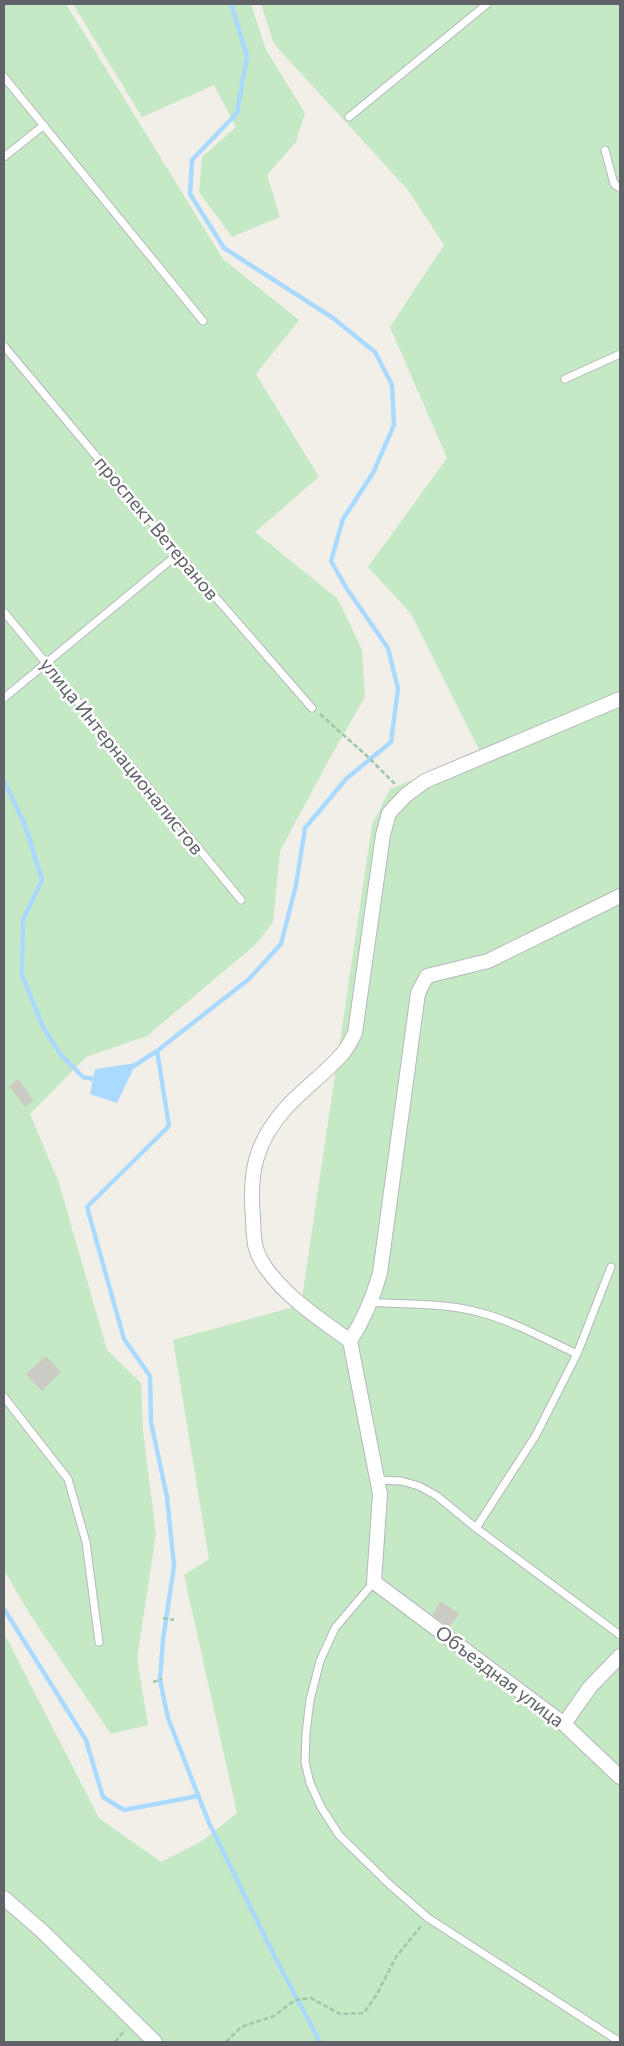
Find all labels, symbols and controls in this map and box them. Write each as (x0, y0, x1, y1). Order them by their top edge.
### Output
street label: проспект Ветеранов (91, 451, 224, 604)
street label: улица Интернационалистов (36, 653, 209, 859)
street label: Объездная улица (431, 1620, 569, 1731)

